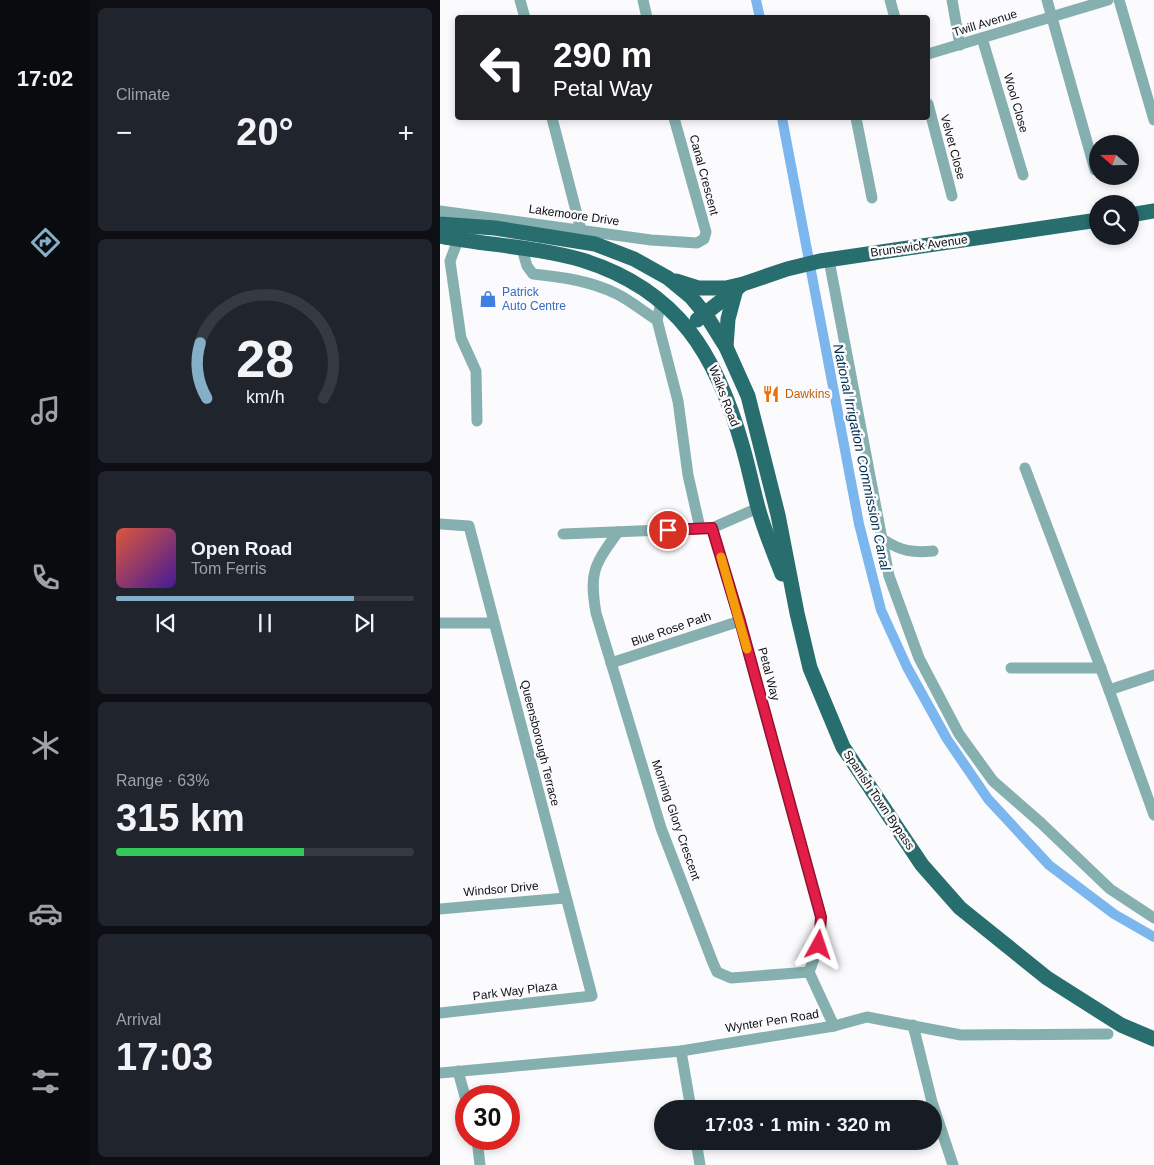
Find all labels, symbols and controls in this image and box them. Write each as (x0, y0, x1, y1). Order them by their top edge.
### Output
street label: Twill Avenue (951, 6, 1019, 39)
icon: left (470, 35, 535, 100)
text: 290 m (553, 35, 652, 74)
text: 17:02 (17, 66, 73, 91)
street label: Wool Close (1001, 72, 1031, 135)
text: Petal Way (553, 76, 652, 101)
text: Climate (116, 86, 170, 103)
text: 20° (236, 111, 294, 153)
street label: Velvet Close (938, 113, 968, 181)
text: − (116, 117, 132, 148)
text: + (398, 117, 414, 148)
street label: Canal Crescent (687, 133, 722, 217)
north arrow (1089, 135, 1139, 185)
map controls (1089, 135, 1139, 245)
button: search (1089, 195, 1139, 245)
street label: Lakemoore Drive (528, 202, 621, 228)
icon: directions (28, 225, 63, 260)
street label: Brunswick Avenue (870, 232, 969, 260)
place label: Patrick Auto Centre (502, 285, 566, 313)
shop icon: Patrick Auto Centre (478, 289, 498, 309)
text: 28 (236, 330, 294, 388)
water label: National Irrigation Commission Canal (830, 342, 894, 573)
street label: Walks Road (706, 364, 742, 428)
restaurant icon: Dawkins (761, 384, 781, 404)
text: km/h (246, 387, 284, 407)
place label: Dawkins (785, 387, 830, 401)
icon: music (28, 393, 63, 428)
pin (647, 509, 689, 551)
icon: arrive (654, 516, 682, 544)
text: Open Road (191, 538, 292, 559)
icon: phone (28, 560, 63, 595)
text: Tom Ferris (191, 560, 267, 577)
icon: previous (152, 609, 180, 637)
icon: pause (251, 609, 279, 637)
icon: next (350, 609, 378, 637)
street label: Blue Rose Path (629, 609, 713, 649)
street label: Petal Way (755, 646, 783, 702)
street label: Queensborough Terrace (518, 679, 562, 808)
icon: climate (28, 728, 63, 763)
street label: Spanish Town Bypass (840, 748, 918, 852)
street label: Morning Glory Crescent (649, 758, 703, 883)
text: Range · 63% (116, 772, 209, 789)
text: 315 km (116, 797, 245, 839)
street label: Windsor Drive (463, 879, 539, 899)
icon: car (28, 896, 63, 931)
position arrow (792, 918, 844, 970)
street label: Park Way Plaza (472, 979, 558, 1003)
street label: Wynter Pen Road (724, 1007, 820, 1035)
text: Arrival (116, 1011, 161, 1028)
text: 17:03 (116, 1036, 213, 1078)
icon: filters (28, 1064, 63, 1099)
speed limit sign: 30 (455, 1085, 520, 1150)
text: 17:03 · 1 min · 320 m (705, 1114, 891, 1135)

